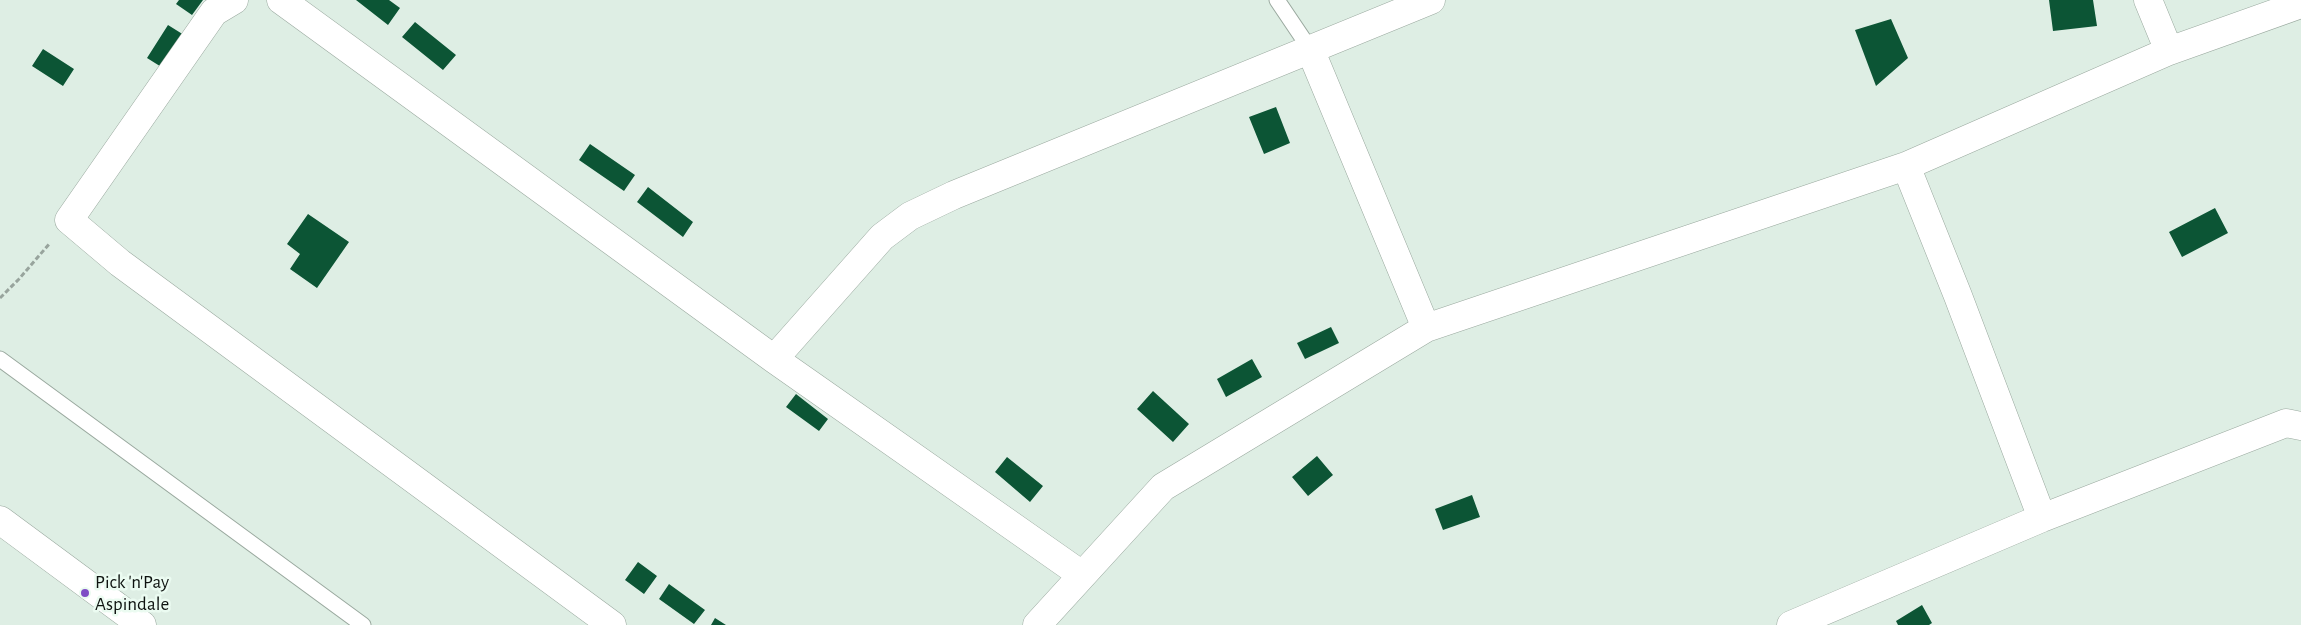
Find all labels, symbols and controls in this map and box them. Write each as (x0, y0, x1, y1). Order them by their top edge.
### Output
place label: Pick 'n'Pay Aspindale (95, 571, 169, 615)
marker: Pick 'n'Pay Aspindale (79, 587, 91, 599)

